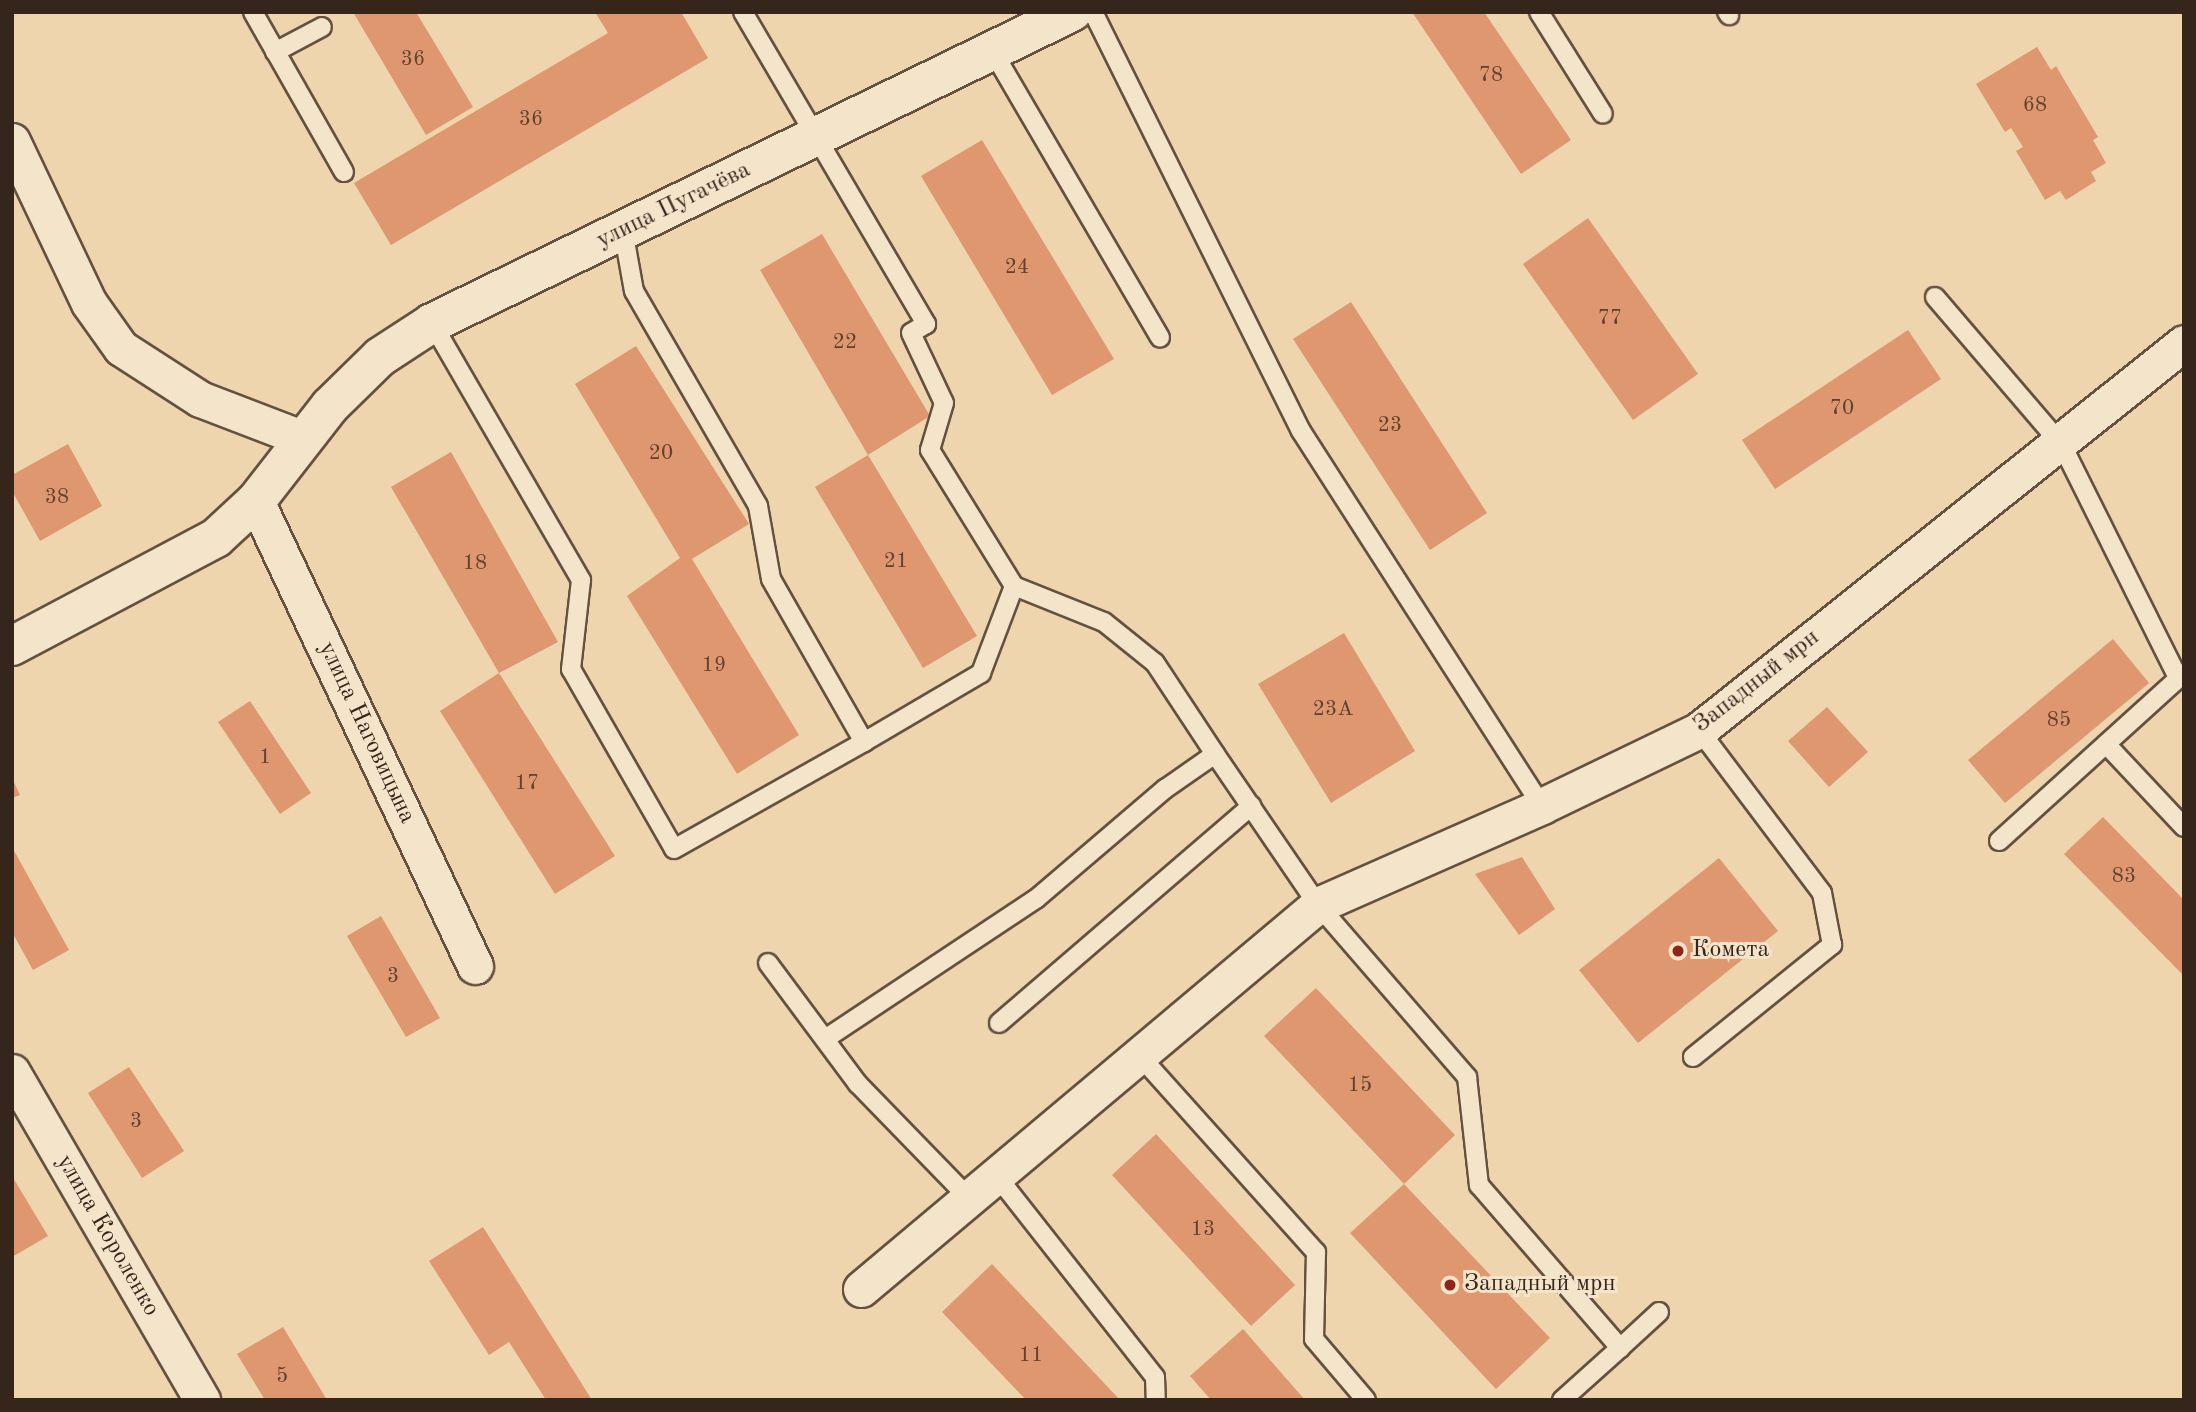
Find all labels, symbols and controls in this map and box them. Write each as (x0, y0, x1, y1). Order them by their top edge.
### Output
house number: 36 (401, 47, 425, 73)
house number: 78 (1479, 63, 1503, 89)
house number: 68 (2023, 93, 2047, 119)
house number: 36 (519, 107, 543, 133)
street label: улица Пугачёва (592, 156, 756, 256)
house number: 24 (1005, 255, 1029, 281)
house number: 77 (1598, 306, 1622, 332)
house number: 22 (833, 330, 857, 356)
house number: 70 (1830, 396, 1854, 422)
house number: 23 (1378, 413, 1402, 439)
house number: 20 (649, 441, 673, 467)
house number: 38 (45, 485, 69, 511)
house number: 21 (884, 549, 908, 575)
house number: 18 (463, 551, 487, 577)
street label: Западный мрн (1688, 624, 1826, 740)
street label: улица Наговицына (311, 638, 421, 828)
house number: 19 (702, 653, 726, 679)
house number: 23А (1313, 697, 1353, 723)
house number: 85 (2047, 708, 2071, 734)
house number: 1 (259, 745, 271, 771)
house number: 17 (515, 771, 539, 797)
house number: 83 (2112, 864, 2136, 890)
place label: Комета (1692, 937, 1769, 965)
marker: Комета (1670, 943, 1686, 959)
house number: 3 (387, 964, 399, 990)
house number: 15 (1348, 1073, 1372, 1099)
house number: 3 (130, 1109, 142, 1135)
street label: улица Короленко (49, 1150, 165, 1322)
house number: 13 (1191, 1217, 1215, 1243)
place label: Западный мрн (1464, 1271, 1616, 1299)
marker: Западный мрн (1442, 1277, 1458, 1293)
house number: 11 (1019, 1343, 1043, 1369)
house number: 5 (276, 1364, 288, 1390)

